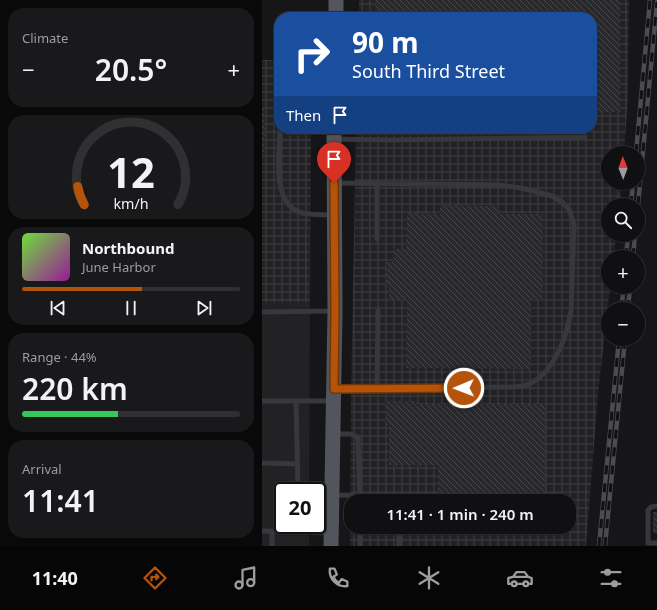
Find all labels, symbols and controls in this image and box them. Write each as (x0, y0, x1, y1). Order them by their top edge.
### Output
text: 90 m (352, 23, 419, 61)
icon: right (286, 28, 338, 80)
text: Climate (22, 29, 68, 47)
text: 20.5° (95, 49, 167, 90)
text: − (22, 54, 35, 84)
text: + (227, 54, 240, 84)
text: South Third Street (352, 59, 505, 83)
icon: arrive (329, 104, 351, 126)
text: Then (286, 105, 321, 125)
pin (317, 142, 351, 183)
text: 12 (107, 143, 155, 199)
north arrow (601, 146, 645, 190)
map controls (601, 146, 645, 346)
icon: arrive (323, 148, 345, 170)
text: km/h (113, 193, 149, 212)
button: search (601, 198, 645, 242)
text: Northbound (82, 238, 174, 258)
button: + (601, 250, 645, 294)
text: June Harbor (82, 258, 156, 276)
icon: previous (47, 297, 69, 319)
icon: pause (120, 297, 142, 319)
icon: next (193, 297, 215, 319)
button: − (601, 302, 645, 346)
text: Range · 44% (22, 348, 97, 366)
position arrow (443, 367, 485, 409)
text: 220 km (22, 368, 128, 409)
text: Arrival (22, 460, 62, 478)
text: 11:41 (22, 480, 99, 521)
speed limit sign: 20 (274, 482, 326, 534)
text: 11:41 · 1 min · 240 m (386, 504, 534, 524)
icon: directions (141, 564, 169, 592)
icon: music (232, 564, 260, 592)
icon: phone (324, 564, 352, 592)
icon: climate (415, 564, 443, 592)
icon: car (506, 564, 534, 592)
icon: filters (597, 564, 625, 592)
text: 11:40 (32, 566, 78, 590)

